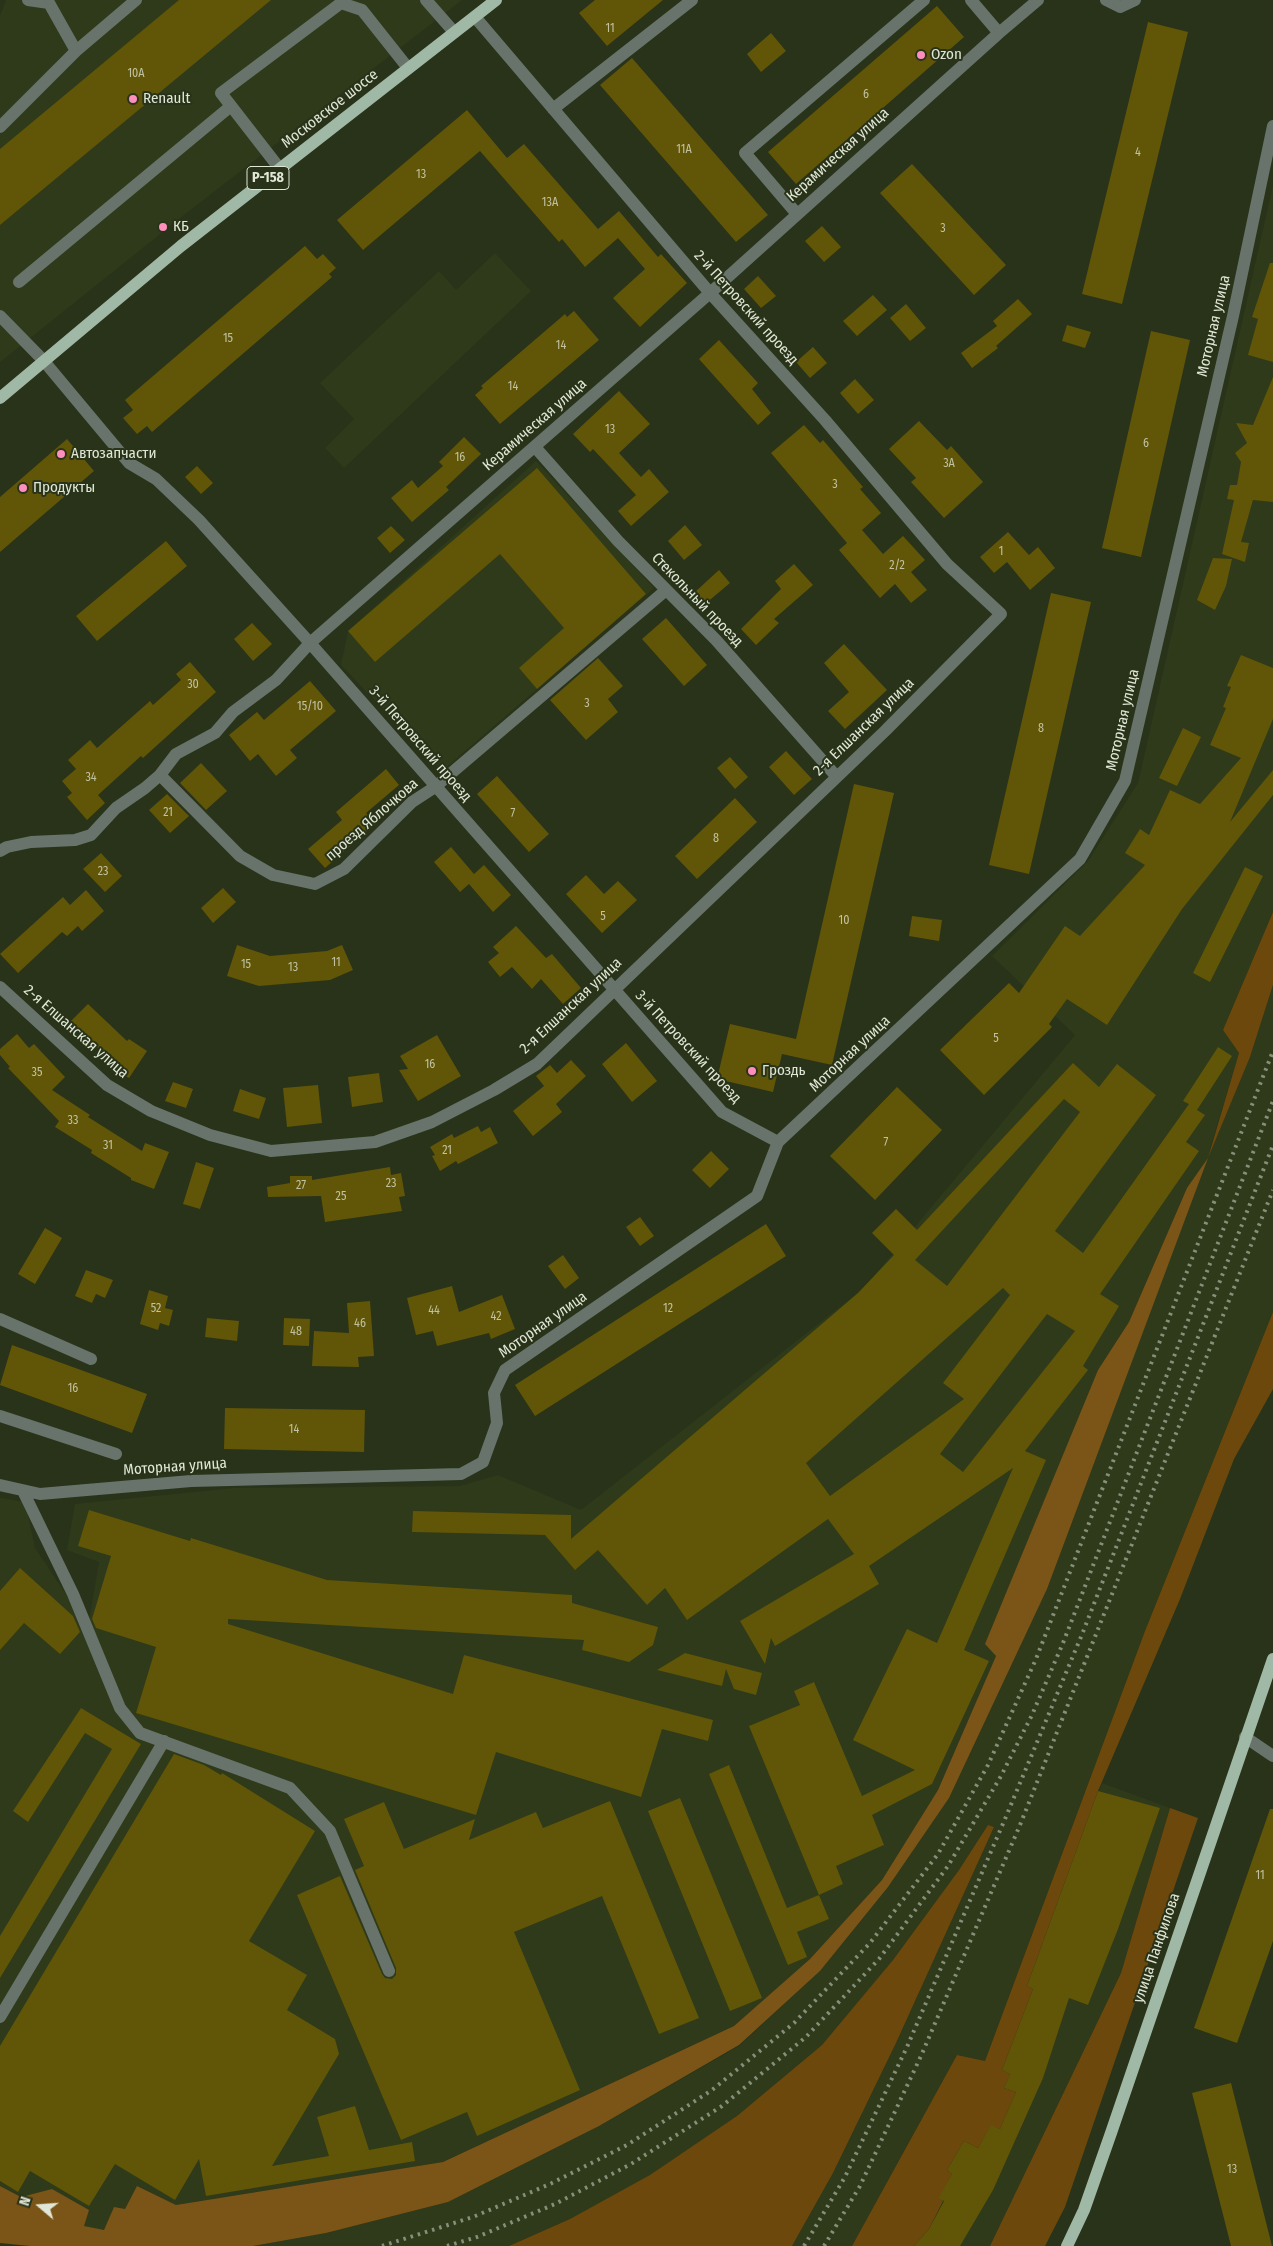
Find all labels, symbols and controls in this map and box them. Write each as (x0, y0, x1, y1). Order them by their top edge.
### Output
house number: 11 (605, 22, 615, 36)
place label: Ozon (931, 46, 962, 64)
marker: Ozon (915, 49, 927, 61)
street label: Московское шоссе (278, 66, 382, 152)
house number: 10А (127, 67, 145, 81)
house number: 6 (863, 88, 869, 102)
place label: Renault (143, 90, 190, 108)
marker: Renault (127, 93, 139, 105)
street label: Керамическая улица (783, 104, 893, 206)
house number: 11А (676, 143, 692, 157)
house number: 4 (1135, 146, 1141, 160)
road number: Р-158 (247, 167, 289, 190)
house number: 13 (416, 168, 426, 182)
house number: 13А (542, 196, 558, 210)
place label: КБ (173, 218, 189, 236)
marker: КБ (157, 221, 169, 233)
house number: 3 (940, 222, 946, 236)
street label: 2-й Петровский проезд (690, 247, 802, 369)
street label: Моторная улица (1194, 273, 1234, 379)
house number: 15 (223, 332, 233, 346)
house number: 14 (556, 339, 566, 353)
street label: Керамическая улица (479, 375, 591, 475)
house number: 14 (508, 380, 518, 394)
house number: 13 (605, 423, 615, 437)
house number: 6 (1143, 437, 1149, 451)
place label: Автозапчасти (71, 445, 156, 463)
marker: Автозапчасти (55, 448, 67, 460)
house number: 16 (455, 451, 465, 465)
house number: 3А (943, 457, 955, 471)
house number: 3 (832, 478, 838, 492)
place label: Продукты (33, 479, 95, 497)
marker: Продукты (17, 482, 29, 494)
house number: 1 (999, 545, 1003, 559)
street label: Стекольный проезд (648, 549, 746, 651)
house number: 2/2 (889, 559, 905, 573)
street label: Моторная улица (1103, 667, 1143, 773)
street label: 2-я Елшанская улица (810, 674, 918, 780)
house number: 30 (187, 678, 199, 692)
street label: 3-й Петровский проезд (365, 682, 475, 806)
house number: 3 (584, 697, 590, 711)
house number: 15/10 (297, 700, 323, 714)
house number: 8 (1038, 722, 1044, 736)
house number: 34 (85, 771, 97, 785)
street label: проезд Яблочкова (322, 775, 422, 865)
house number: 21 (163, 806, 173, 820)
house number: 7 (511, 807, 515, 821)
house number: 8 (713, 832, 719, 846)
house number: 23 (98, 865, 108, 879)
house number: 5 (600, 910, 606, 924)
house number: 10 (839, 914, 849, 928)
street label: 2-я Елшанская улица (516, 954, 626, 1058)
house number: 11 (331, 956, 341, 970)
house number: 15 (241, 958, 251, 972)
house number: 13 (288, 961, 298, 975)
street label: 2-я Елшанская улица (20, 982, 132, 1082)
street label: 3-й Петровский проезд (631, 987, 745, 1107)
street label: Моторная улица (806, 1012, 894, 1096)
house number: 5 (993, 1032, 999, 1046)
house number: 16 (425, 1058, 435, 1072)
place label: Гроздь (762, 1062, 805, 1080)
marker: Гроздь (746, 1065, 758, 1077)
house number: 35 (32, 1066, 42, 1080)
house number: 33 (68, 1114, 78, 1128)
house number: 7 (884, 1136, 888, 1150)
house number: 31 (103, 1139, 113, 1153)
house number: 21 (442, 1144, 452, 1158)
house number: 23 (386, 1177, 396, 1191)
house number: 27 (296, 1179, 306, 1193)
house number: 25 (336, 1190, 346, 1204)
street label: Моторная улица (495, 1288, 591, 1362)
house number: 52 (151, 1302, 161, 1316)
house number: 12 (663, 1302, 673, 1316)
house number: 44 (428, 1304, 440, 1318)
house number: 42 (491, 1310, 501, 1324)
house number: 46 (354, 1317, 366, 1331)
house number: 48 (290, 1325, 302, 1339)
house number: 16 (68, 1382, 78, 1396)
house number: 14 (289, 1423, 299, 1437)
street label: Моторная улица (123, 1454, 227, 1480)
house number: 11 (1255, 1869, 1265, 1883)
street label: улица Панфилова (1130, 1891, 1184, 2005)
house number: 13 (1227, 2163, 1237, 2177)
north arrow (15, 2181, 65, 2231)
text: N (16, 2195, 35, 2208)

